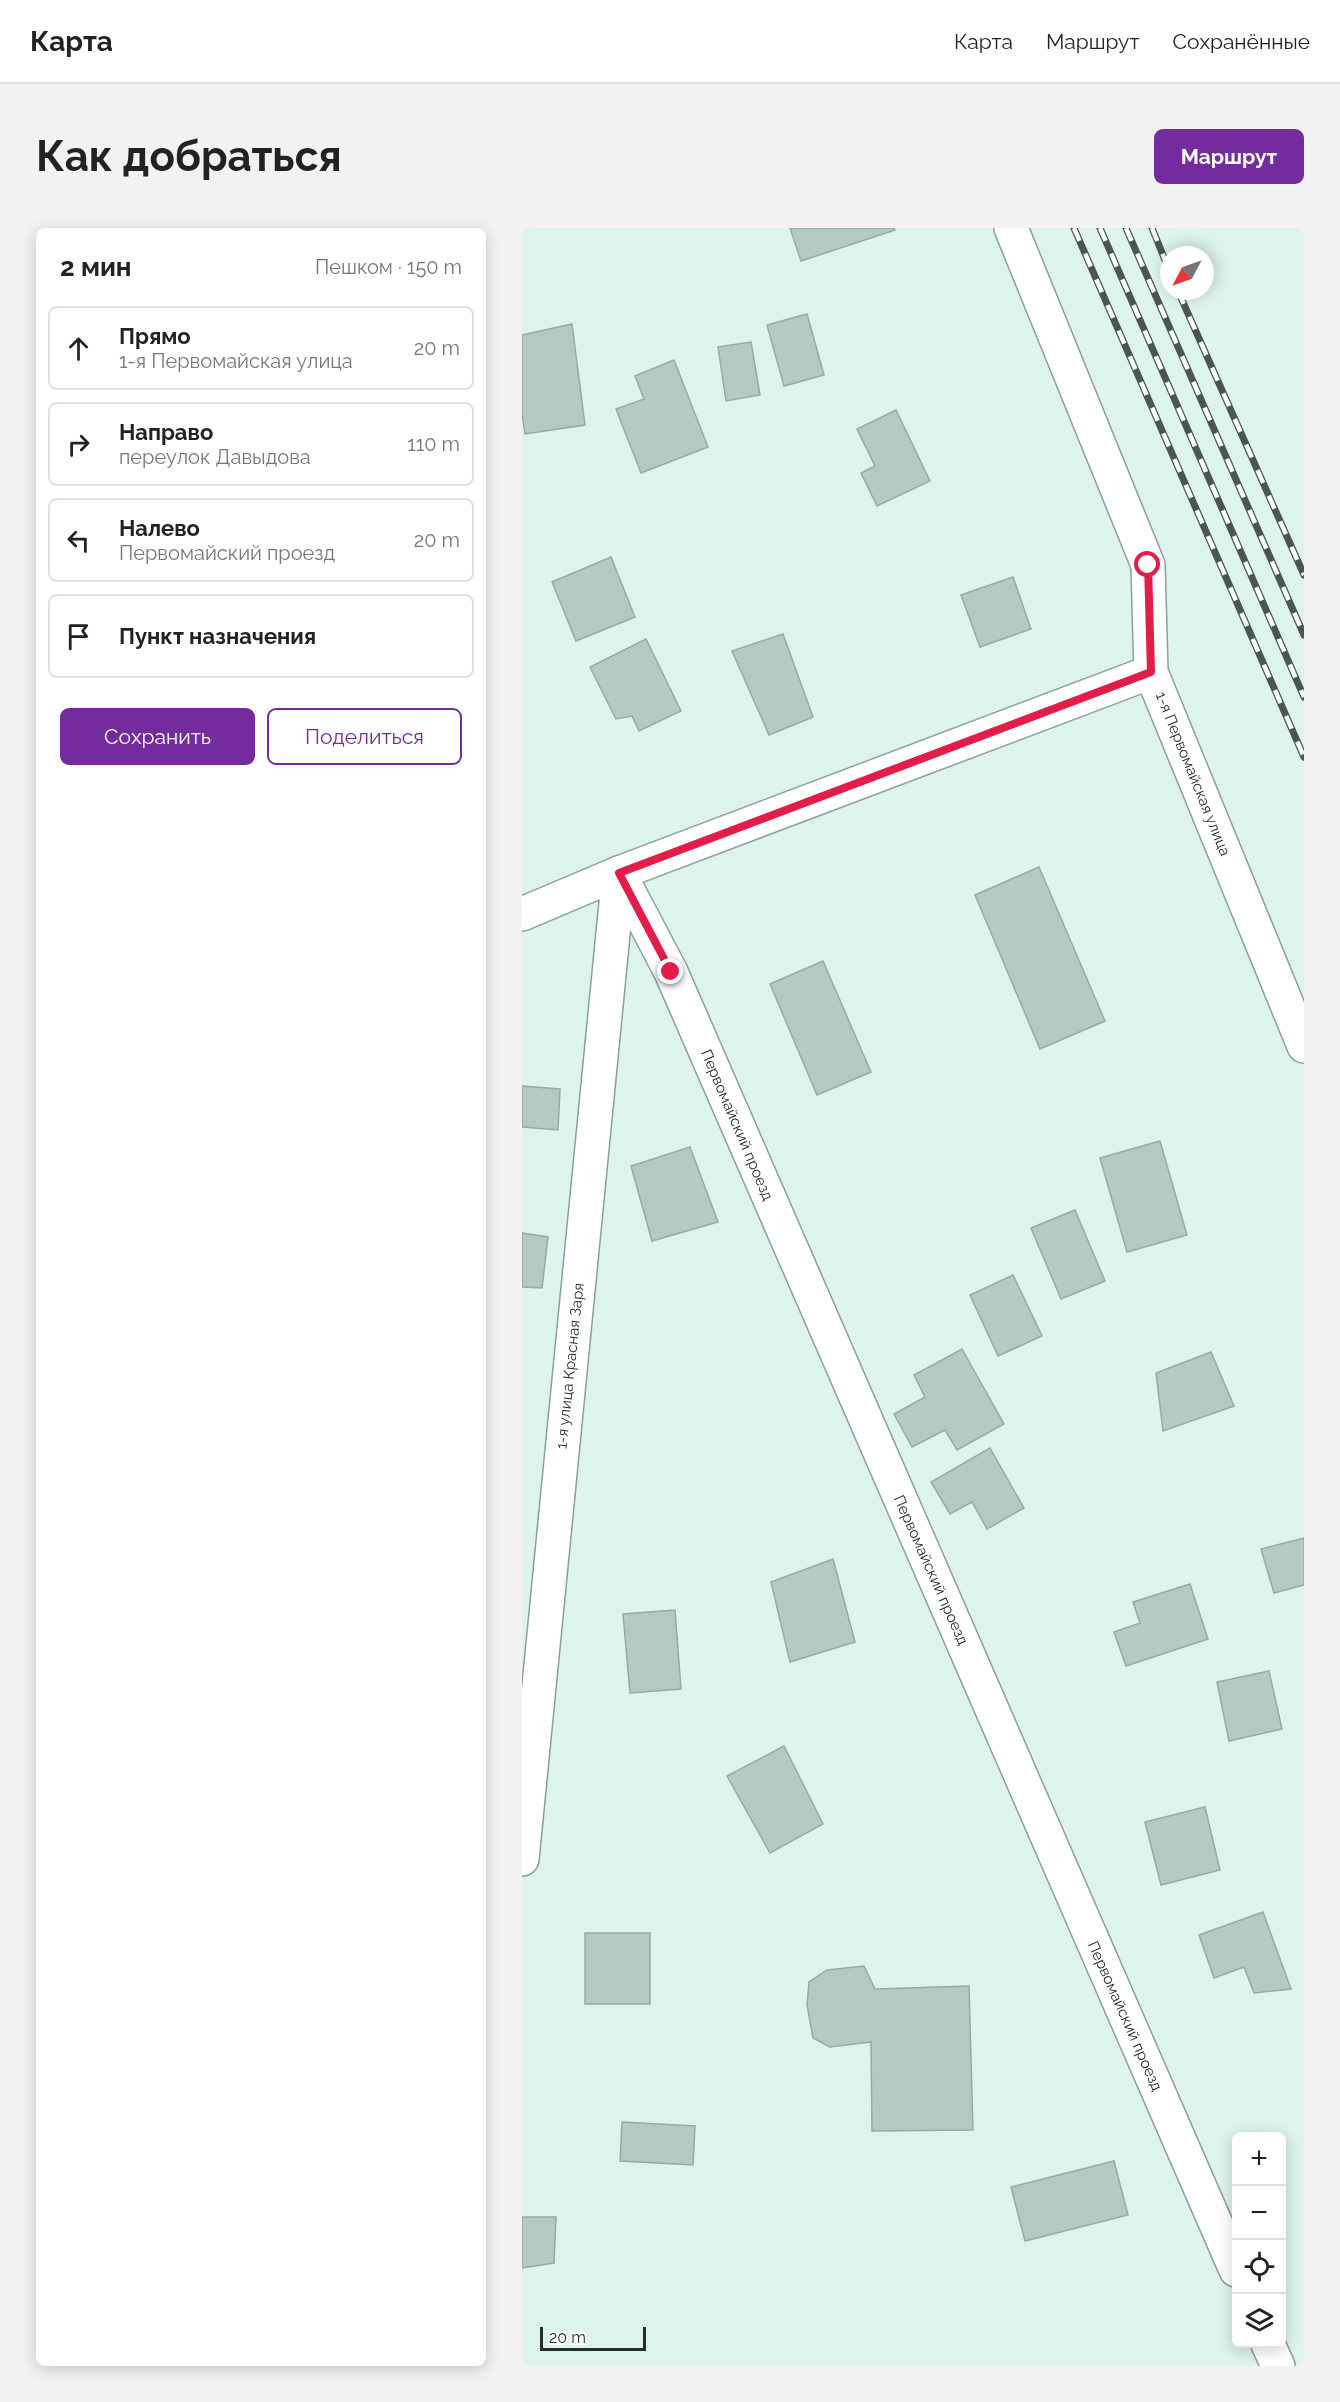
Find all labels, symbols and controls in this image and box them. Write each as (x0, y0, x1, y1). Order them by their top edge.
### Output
text: Карта (30, 25, 113, 58)
text: Карта (954, 29, 1013, 54)
text: Маршрут (1046, 29, 1139, 54)
text: Сохранённые (1172, 29, 1310, 54)
button: Маршрут (1154, 129, 1304, 184)
text: Как добраться (36, 132, 342, 181)
north arrow (1160, 246, 1214, 300)
text: 2 мин (60, 252, 132, 282)
text: Пешком · 150 m (315, 255, 462, 279)
text: Прямо (119, 323, 191, 349)
icon: ahead (62, 332, 95, 365)
text: 20 m (414, 336, 460, 360)
text: 1-я Первомайская улица (119, 349, 353, 373)
text: Направо (119, 419, 213, 445)
icon: right (62, 428, 95, 461)
text: 110 m (407, 432, 460, 456)
text: переулок Давыдова (119, 445, 311, 469)
text: Налево (119, 515, 200, 541)
icon: left (62, 524, 95, 557)
text: 20 m (414, 528, 460, 552)
text: Первомайский проезд (119, 541, 335, 565)
route start (1134, 551, 1160, 577)
icon: arrive (62, 620, 95, 653)
text: Пункт назначения (119, 623, 316, 649)
street label: 1-я Первомайская улица (1152, 689, 1234, 859)
button: Сохранить (60, 708, 255, 765)
button: Поделиться (267, 708, 462, 765)
route end (657, 958, 683, 984)
street label: Первомайский проезд (697, 1047, 777, 1203)
street label: 1-я улица Красная Заря (552, 1282, 588, 1450)
street label: Первомайский проезд (890, 1492, 972, 1648)
street label: Первомайский проезд (1084, 1938, 1166, 2094)
map controls (1232, 2132, 1286, 2348)
button: + (1232, 2132, 1286, 2186)
button: − (1232, 2186, 1286, 2240)
button: locate (1232, 2240, 1286, 2294)
button: layers (1232, 2294, 1286, 2348)
scale bar (540, 2324, 646, 2352)
text: 20 m (549, 2328, 586, 2347)

